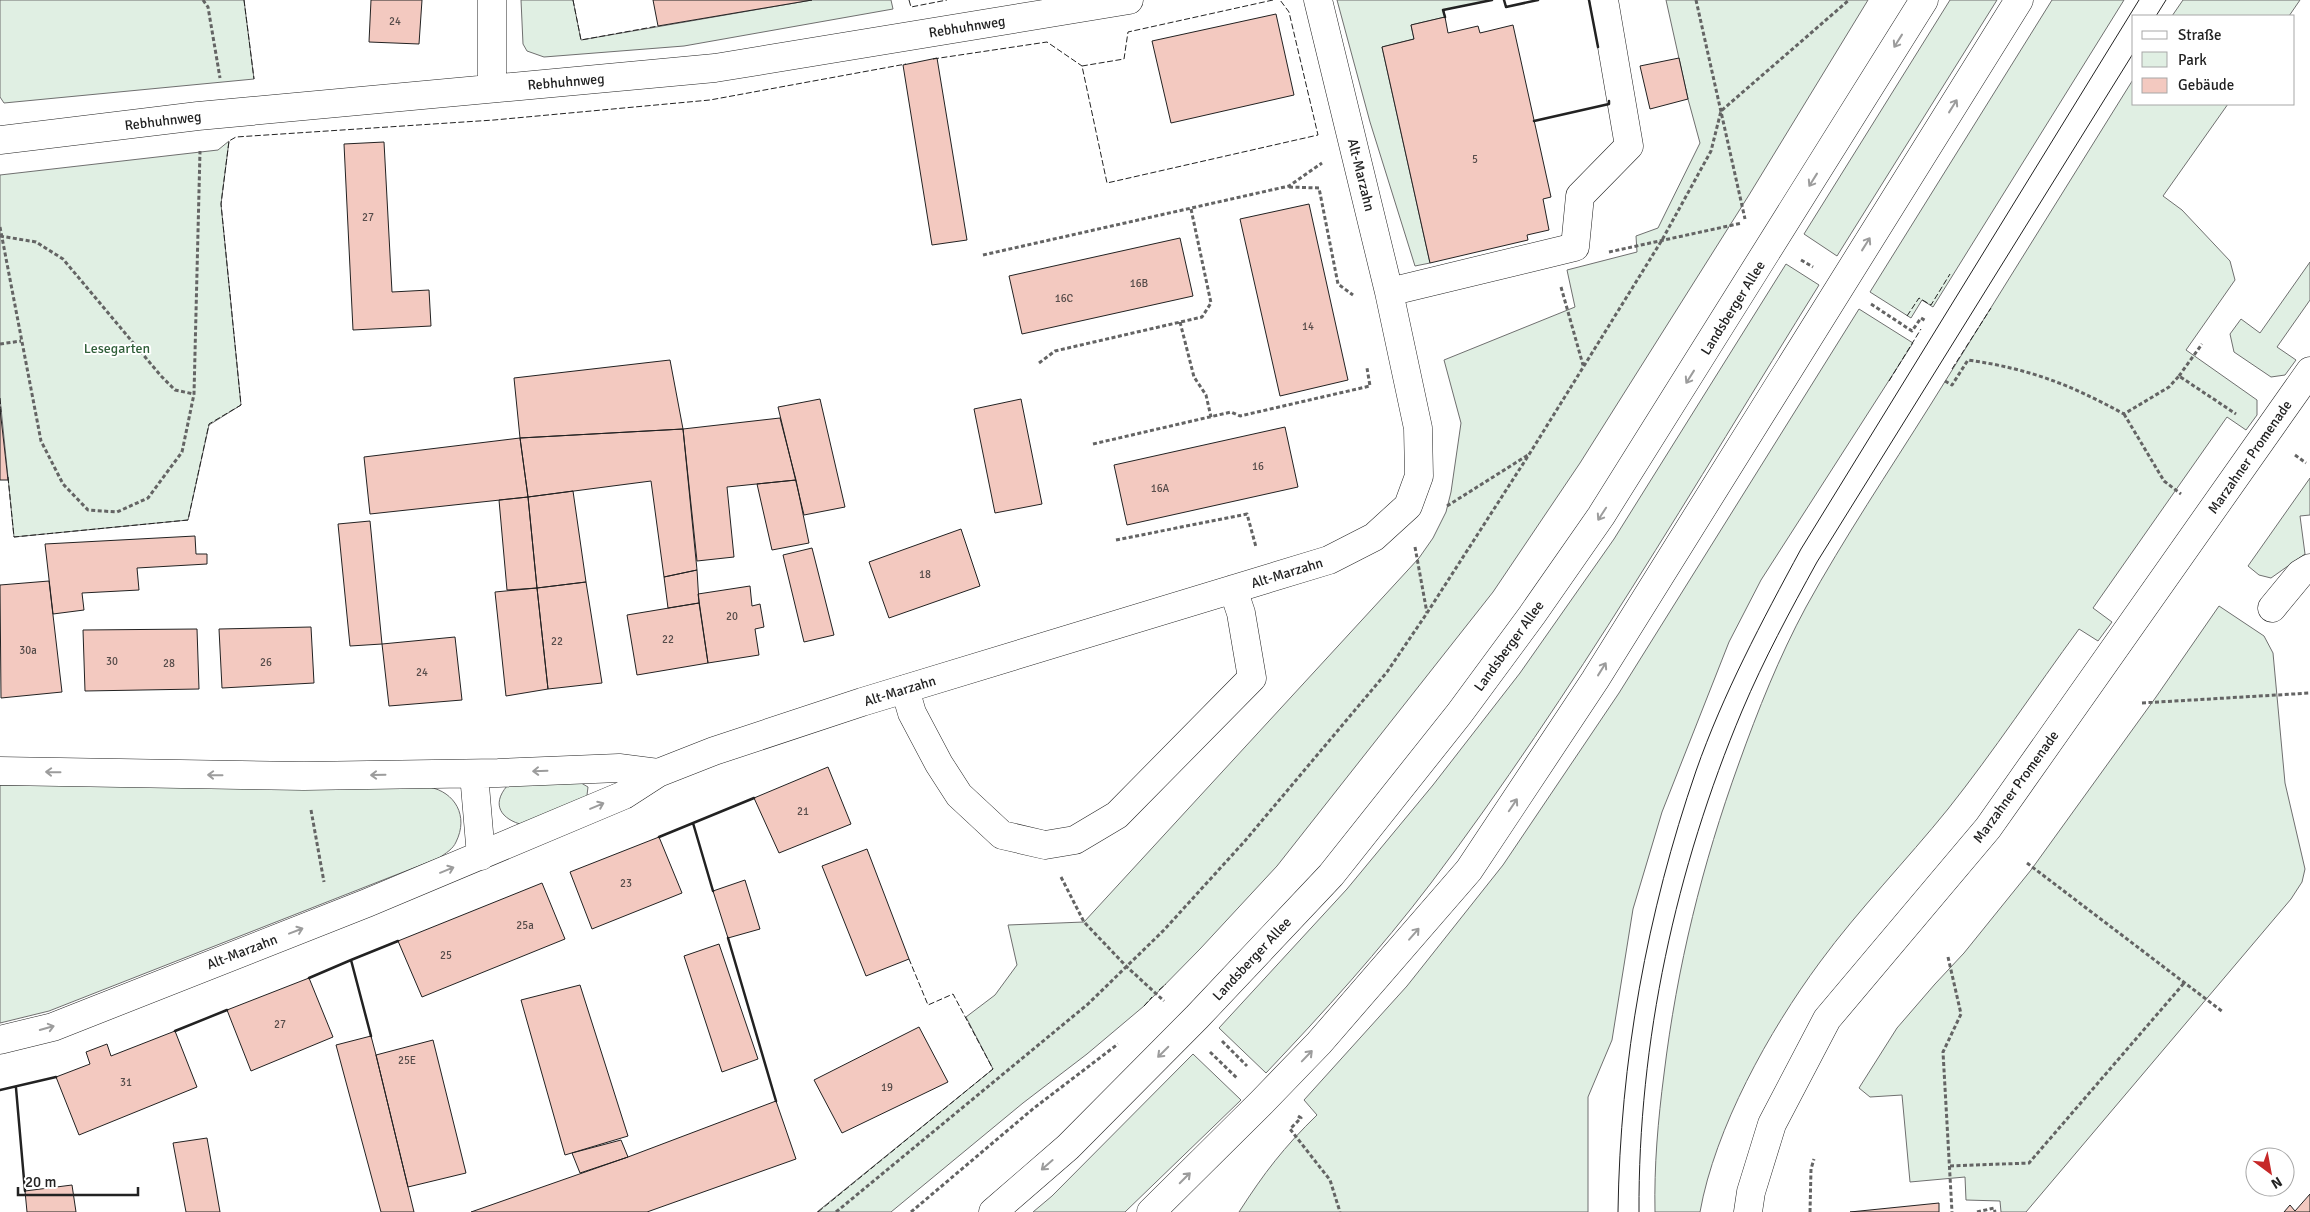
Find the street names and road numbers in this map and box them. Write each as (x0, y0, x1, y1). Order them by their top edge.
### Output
street label: Rebhuhnweg (928, 13, 1006, 41)
street label: Rebhuhnweg (527, 70, 605, 94)
street label: Rebhuhnweg (124, 108, 202, 134)
street label: Alt-Marzahn (1344, 137, 1378, 213)
street label: Landsberger Allee (1697, 258, 1769, 358)
street label: Marzahner Promenade (2204, 397, 2296, 517)
street label: Alt-Marzahn (1249, 554, 1325, 592)
street label: Landsberger Allee (1470, 597, 1548, 695)
street label: Alt-Marzahn (862, 672, 938, 710)
street label: Marzahner Promenade (1970, 728, 2062, 846)
street label: Landsberger Allee (1209, 914, 1295, 1004)
street label: Alt-Marzahn (204, 931, 280, 973)

